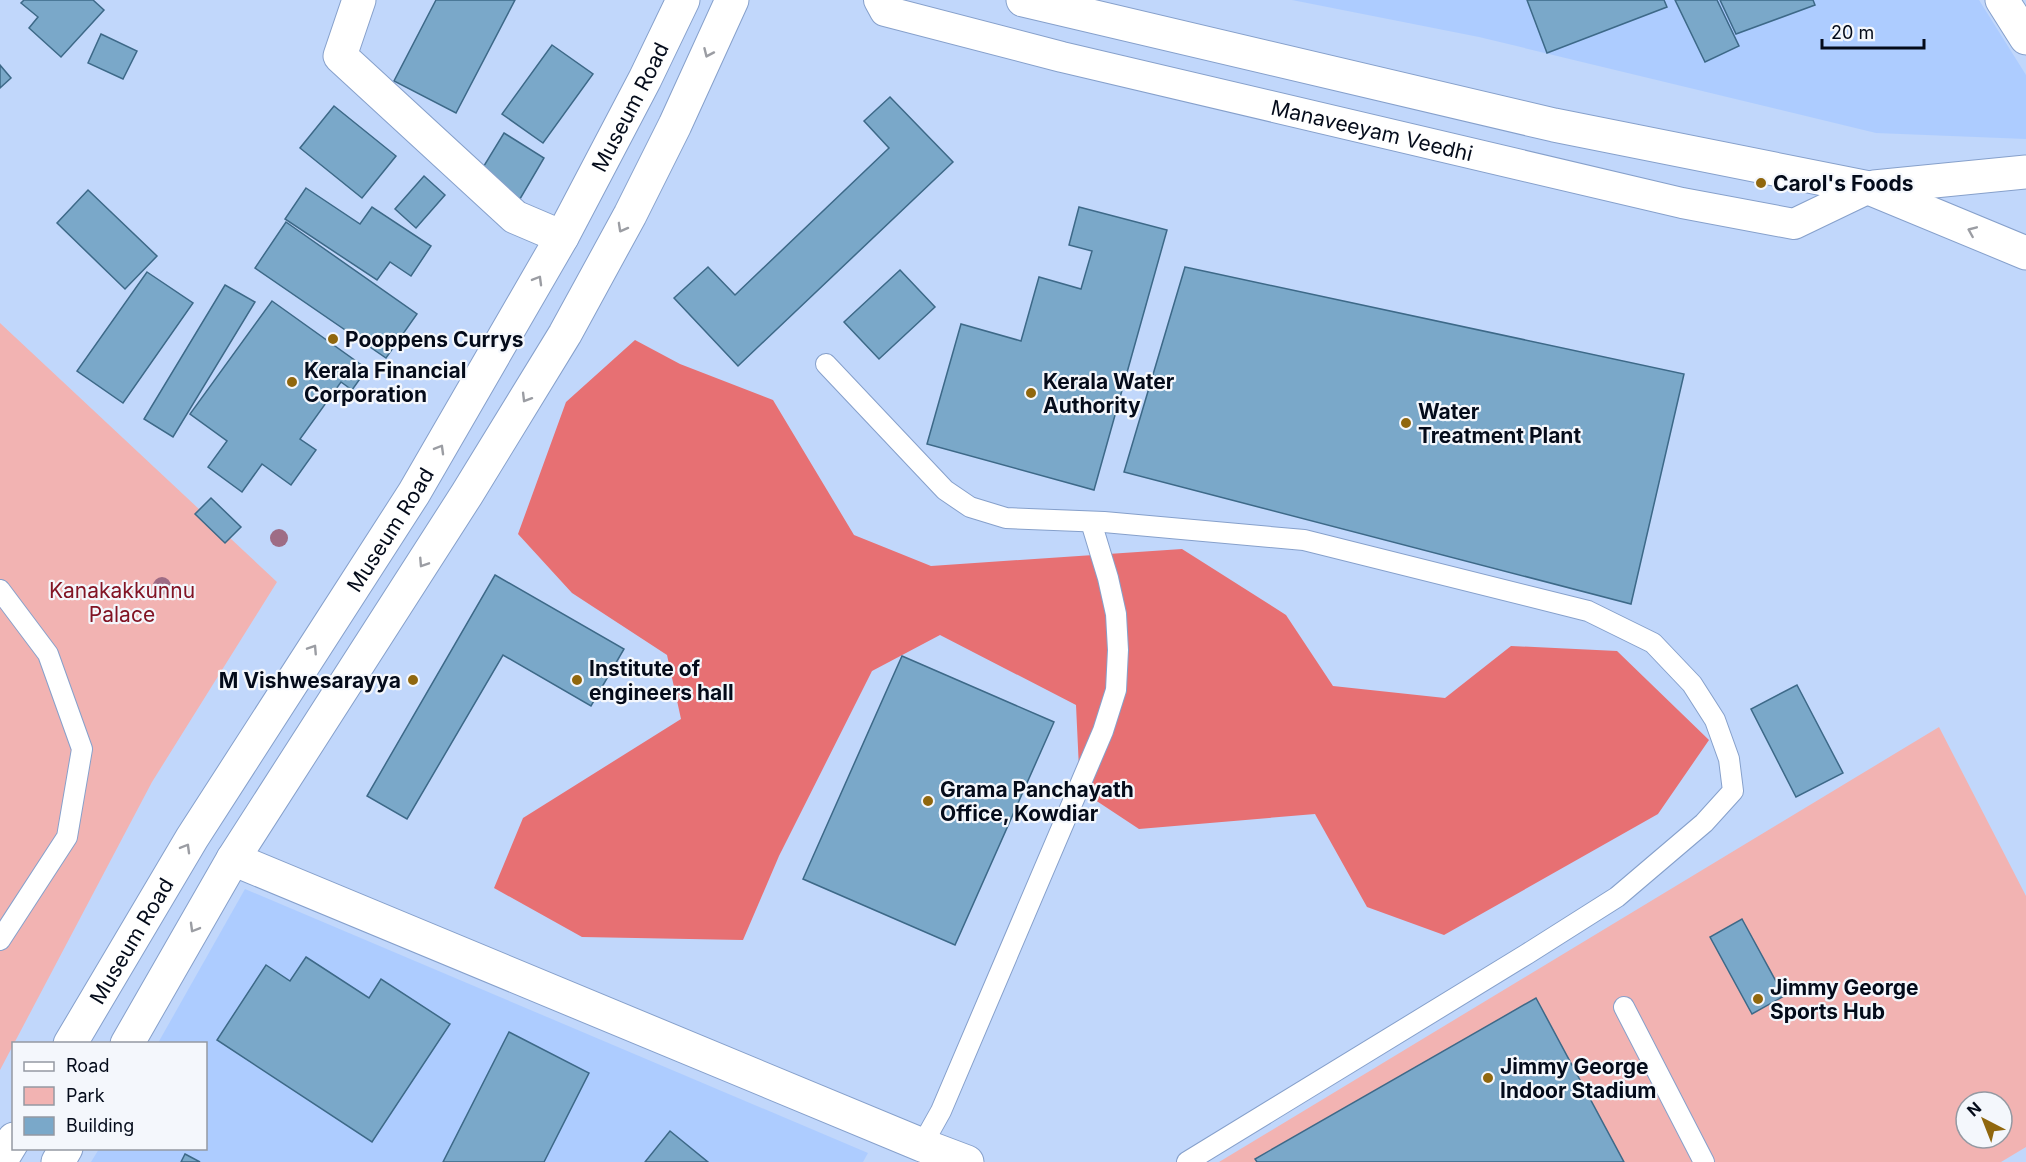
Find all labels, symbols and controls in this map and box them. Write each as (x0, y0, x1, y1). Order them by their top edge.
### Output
scale bar (1822, 12, 1924, 50)
text: 20 m (1831, 22, 1874, 43)
street label: Museum Road (586, 38, 673, 176)
one-way arrow (703, 47, 715, 58)
street label: Manaveeyam Veedhi (1269, 94, 1475, 166)
place label: Carol's Foods (1773, 171, 1914, 196)
marker: Carol's Foods (1754, 176, 1768, 190)
one-way arrow (618, 222, 629, 233)
one-way arrow (1967, 226, 1978, 238)
one-way arrow (531, 276, 542, 286)
place label: Pooppens Currys (345, 327, 524, 352)
marker: Pooppens Currys (326, 332, 340, 346)
place label: Kerala Financial Corporation (304, 358, 466, 407)
place label: Kerala Water Authority (1043, 369, 1175, 418)
marker: Kerala Financial Corporation (285, 375, 299, 389)
marker: Kerala Water Authority (1024, 386, 1038, 400)
one-way arrow (521, 392, 533, 402)
place label: Water Treatment Plant (1418, 399, 1581, 448)
marker: Water Treatment Plant (1399, 416, 1413, 430)
one-way arrow (433, 445, 444, 455)
street label: Museum Road (341, 463, 439, 596)
one-way arrow (418, 557, 430, 567)
park label: Kanakakkunnu Palace (49, 578, 195, 627)
one-way arrow (306, 645, 318, 655)
place label: Institute of engineers hall (589, 656, 734, 705)
place label: M Vishwesarayya (219, 668, 401, 693)
marker: M Vishwesarayya (406, 673, 420, 687)
marker: Institute of engineers hall (570, 673, 584, 687)
place label: Grama Panchayath Office, Kowdiar (940, 777, 1134, 826)
marker: Grama Panchayath Office, Kowdiar (921, 794, 935, 808)
one-way arrow (178, 844, 190, 855)
street label: Museum Road (84, 873, 178, 1008)
one-way arrow (189, 922, 201, 932)
place label: Jimmy George Sports Hub (1770, 975, 1919, 1024)
marker: Jimmy George Sports Hub (1751, 992, 1765, 1006)
legend (12, 1042, 207, 1150)
place label: Jimmy George Indoor Stadium (1500, 1054, 1656, 1103)
text: Road (66, 1055, 109, 1076)
marker: Jimmy George Indoor Stadium (1481, 1071, 1495, 1085)
text: Park (66, 1085, 105, 1106)
north arrow (1954, 1090, 2014, 1150)
text: N (1963, 1097, 1985, 1120)
text: Building (66, 1115, 134, 1136)

